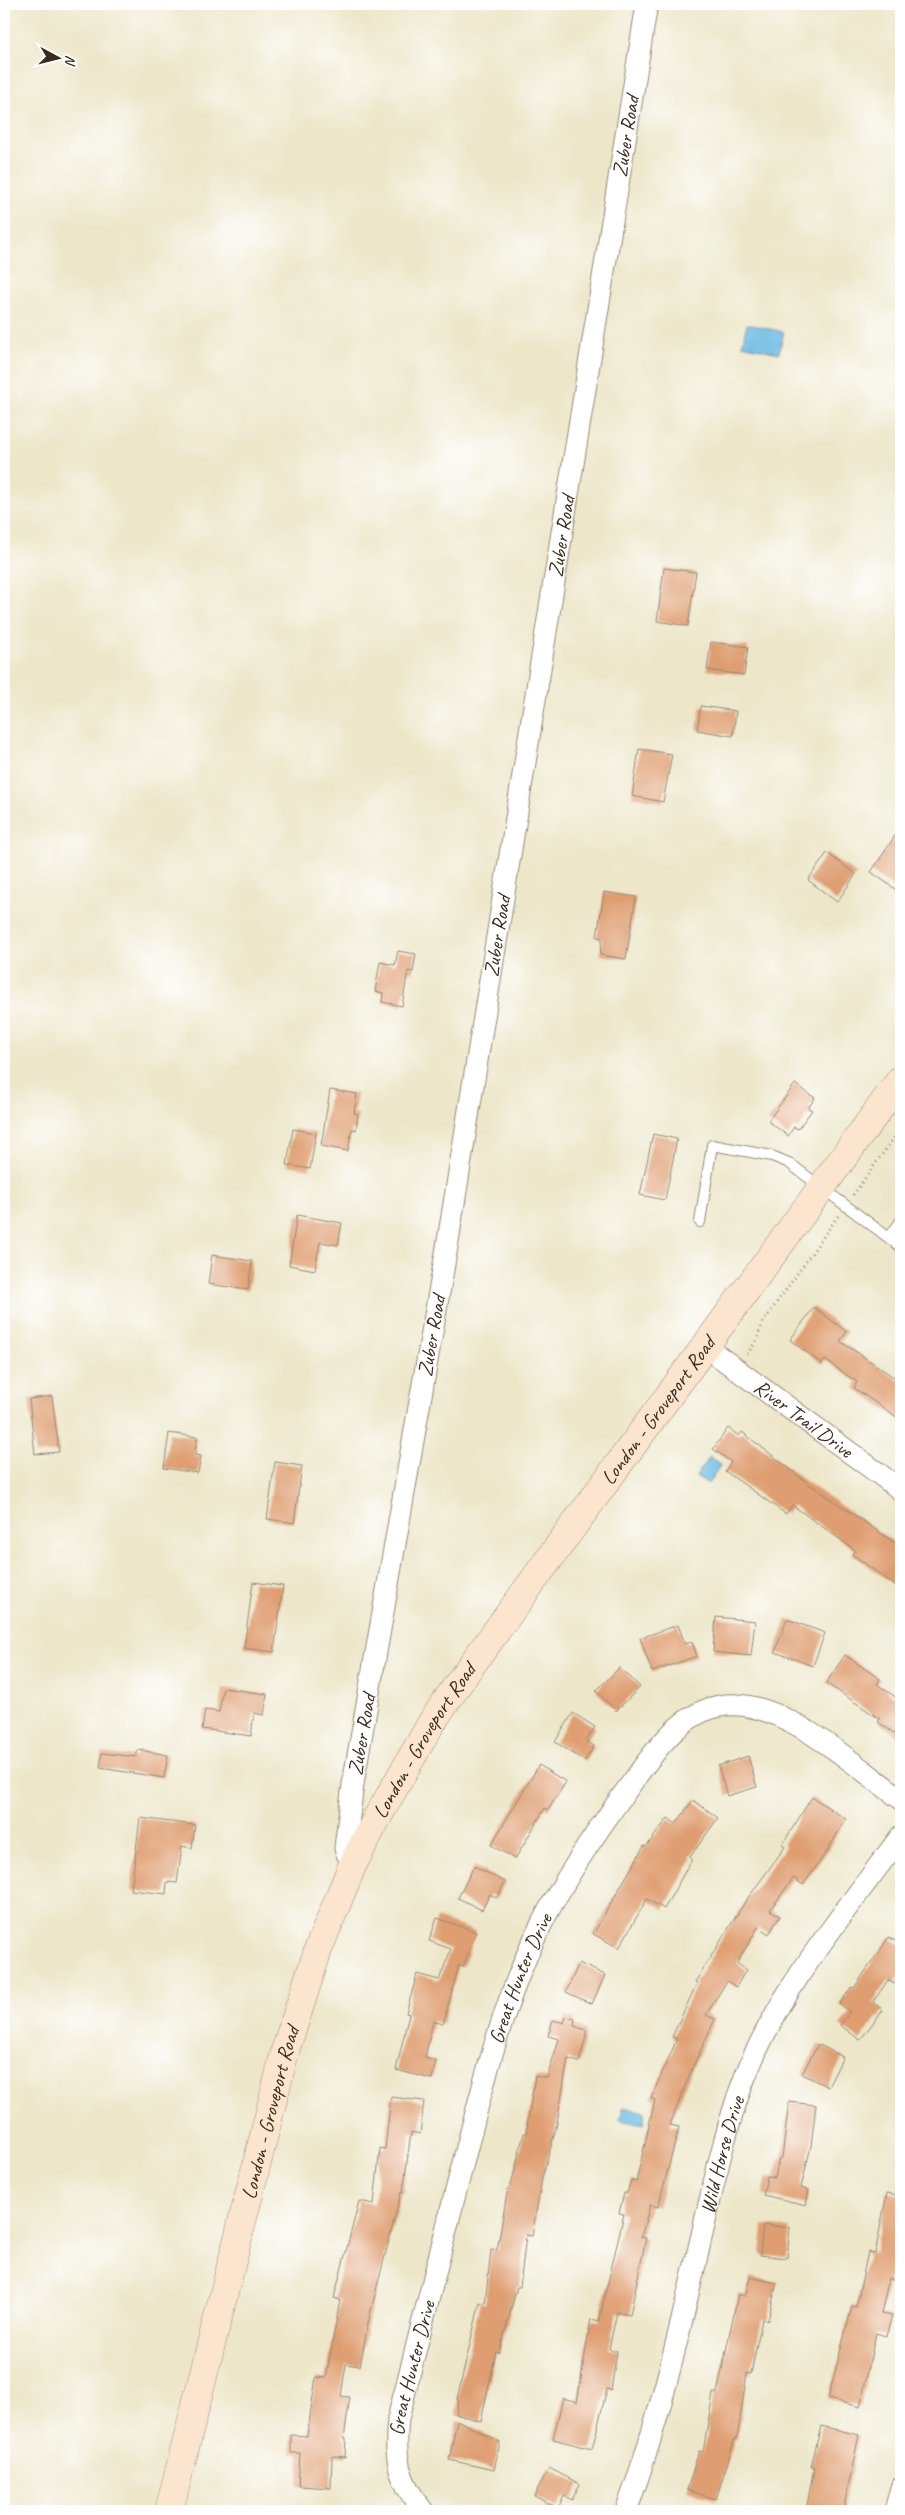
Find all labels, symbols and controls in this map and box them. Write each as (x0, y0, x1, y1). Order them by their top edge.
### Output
north arrow (32, 32, 82, 82)
text: N (61, 54, 79, 67)
street label: Zuber Road (606, 91, 645, 179)
street label: Zuber Road (542, 491, 581, 579)
street label: Zuber Road (478, 891, 517, 978)
street label: Zuber Road (412, 1290, 452, 1378)
street label: London - Groveport Road (595, 1329, 723, 1490)
street label: River Trail Drive (749, 1374, 859, 1464)
street label: London - Groveport Road (367, 1656, 483, 1823)
street label: Zuber Road (342, 1689, 382, 1777)
street label: Great Hunter Drive (483, 1908, 558, 2047)
street label: London - Groveport Road (235, 2020, 306, 2202)
street label: Wild Horse Drive (694, 2092, 750, 2216)
street label: Great Hunter Drive (384, 2297, 441, 2436)

